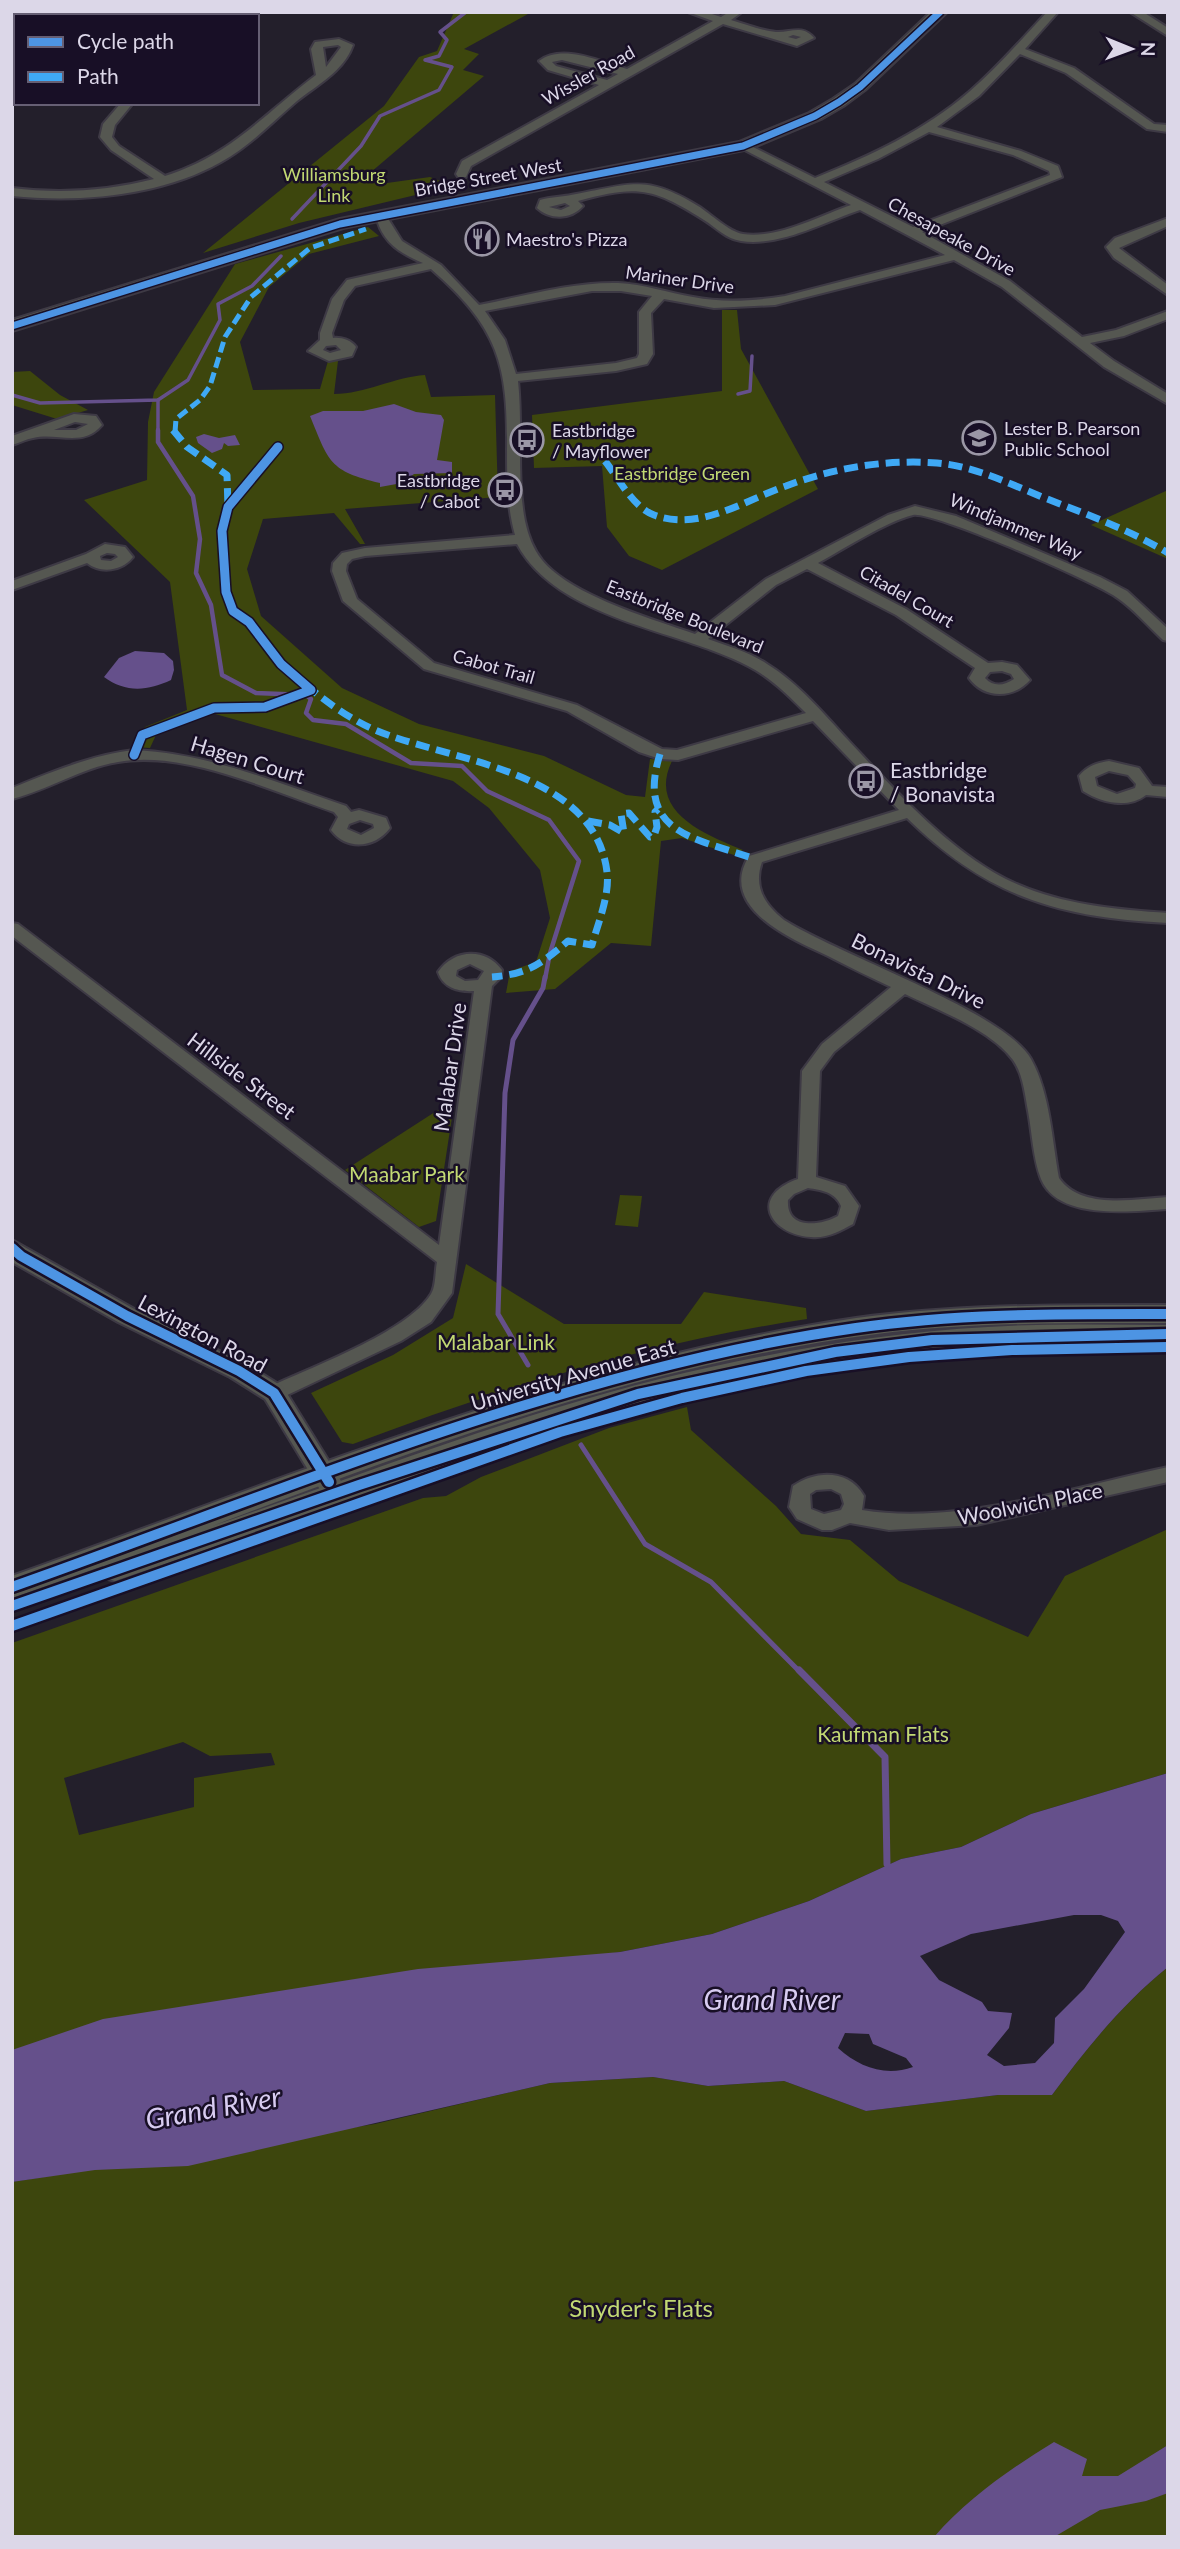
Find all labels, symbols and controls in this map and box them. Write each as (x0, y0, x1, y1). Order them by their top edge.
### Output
legend (14, 14, 259, 105)
north arrow (1096, 14, 1166, 84)
text: Cycle path (77, 28, 174, 53)
street label: Wissler Road (538, 40, 638, 110)
text: N (1137, 42, 1160, 57)
text: Path (77, 63, 119, 88)
street label: Bridge Street West (413, 153, 564, 201)
park label: Williamsburg Link (282, 163, 386, 206)
street label: Chesapeake Drive (884, 192, 1020, 280)
restaurant icon: Maestro's Pizza (463, 220, 501, 258)
place label: Maestro's Pizza (506, 228, 627, 250)
street label: Mariner Drive (624, 260, 736, 298)
place label: Lester B. Pearson Public School (1004, 417, 1140, 460)
place label: Eastbridge / Mayflower (552, 419, 650, 462)
school or university icon: Lester B. Pearson Public School (960, 419, 998, 457)
bus stop icon: Eastbridge / Mayflower (508, 421, 546, 459)
park label: Eastbridge Green (614, 462, 750, 484)
place label: Eastbridge / Cabot (397, 469, 481, 512)
bus stop icon: Eastbridge / Cabot (486, 471, 524, 509)
street label: Windjammer Way (947, 488, 1086, 564)
street label: Citadel Court (856, 560, 959, 632)
street label: Eastbridge Boulevard (603, 574, 767, 658)
street label: Cabot Trail (451, 644, 537, 688)
street label: Hagen Court (188, 730, 308, 788)
place label: Eastbridge / Bonavista (890, 757, 995, 806)
bus stop icon: Eastbridge / Bonavista (847, 762, 885, 800)
street label: Bonavista Drive (848, 927, 990, 1013)
street label: Malabar Drive (428, 1001, 470, 1133)
street label: Hillside Street (183, 1026, 301, 1124)
park label: Maabar Park (349, 1161, 465, 1186)
street label: Lexington Road (134, 1289, 272, 1377)
park label: Malabar Link (437, 1329, 555, 1354)
street label: University Avenue East (468, 1333, 679, 1415)
street label: Woolwich Place (956, 1477, 1104, 1529)
park label: Kaufman Flats (817, 1721, 949, 1746)
water label: Grand River (704, 1982, 841, 2016)
water label: Grand River (143, 2078, 284, 2136)
park label: Snyder's Flats (569, 2293, 713, 2322)

